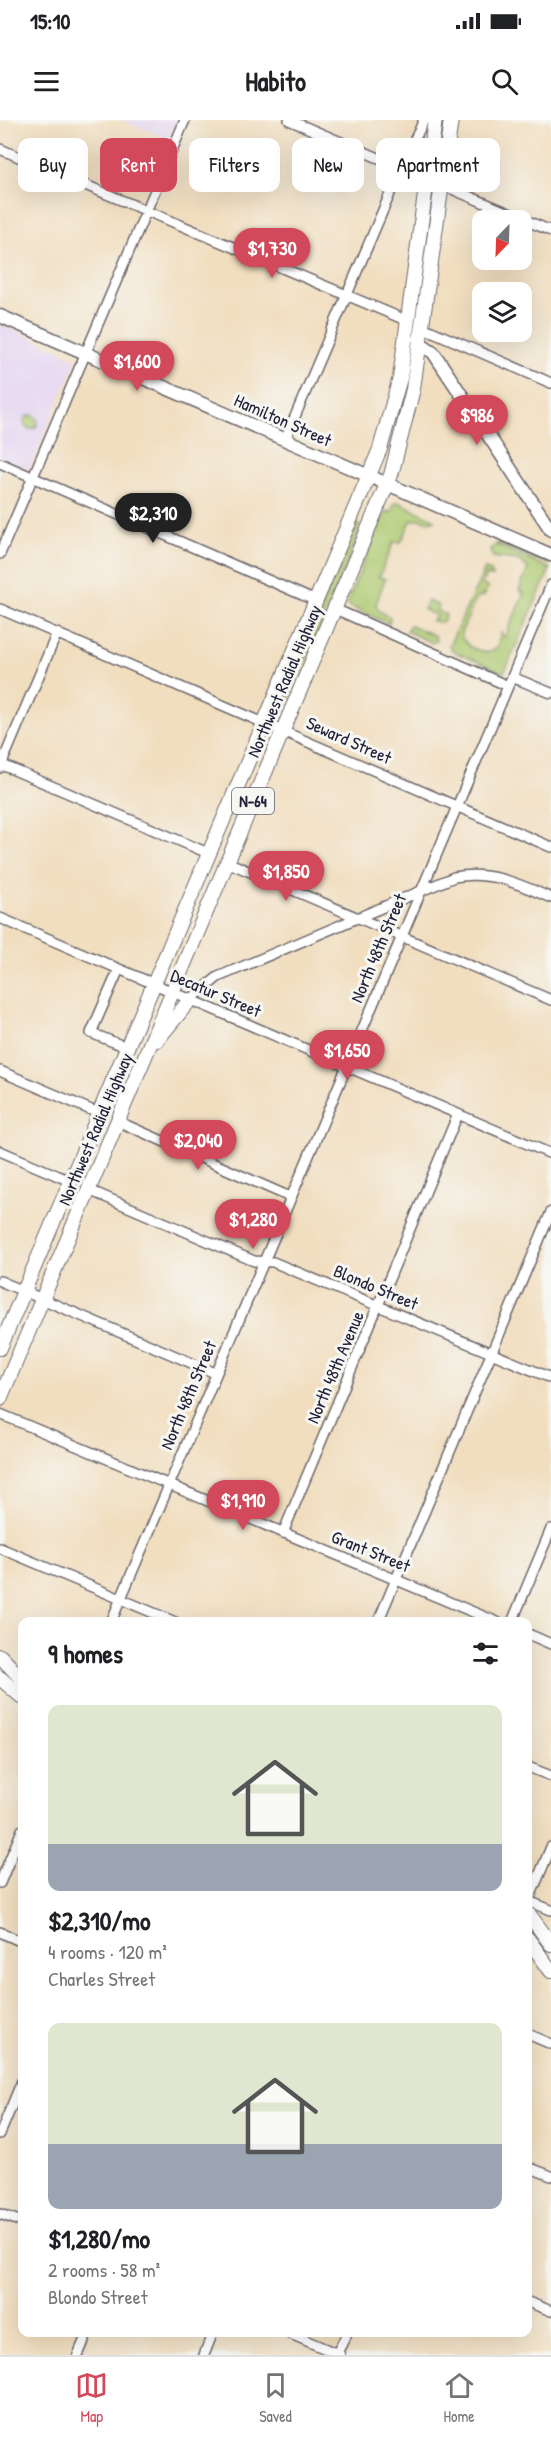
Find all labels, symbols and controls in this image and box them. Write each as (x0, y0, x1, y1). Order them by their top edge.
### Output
text: 15:10 (30, 6, 70, 36)
text: Habito (245, 63, 306, 99)
icon: menu (30, 65, 63, 98)
icon: search (488, 65, 521, 98)
chip: Buy (18, 138, 88, 192)
chip: Rent (100, 138, 177, 192)
chip: Filters (189, 138, 280, 192)
chip: New (292, 138, 364, 192)
chip: Apartment (376, 138, 500, 192)
north arrow (472, 210, 532, 270)
map controls (472, 210, 532, 342)
pin: $1,730 (223, 228, 321, 279)
text: $1,730 (247, 234, 297, 261)
button: layers (472, 282, 532, 342)
pin: $1,600 (88, 341, 186, 392)
text: $1,600 (113, 347, 161, 374)
street label: Hamilton Street (230, 387, 336, 453)
pin: $986 (441, 395, 513, 446)
text: $986 (460, 401, 494, 428)
pin: $2,310 (104, 493, 202, 544)
text: $2,310 (129, 499, 177, 526)
street label: Northwest Radial Highway (241, 600, 328, 761)
street label: Seward Street (302, 710, 396, 770)
road number: N-64 (232, 788, 274, 814)
pin: $1,850 (237, 851, 335, 902)
text: $1,850 (262, 857, 310, 884)
street label: North 48th Street (344, 889, 412, 1006)
street label: Decatur Street (167, 963, 266, 1024)
pin: $1,650 (298, 1030, 396, 1081)
text: $1,650 (324, 1036, 370, 1063)
street label: Northwest Radial Highway (52, 1048, 139, 1209)
pin: $2,040 (149, 1120, 247, 1171)
text: $2,040 (174, 1126, 222, 1153)
pin: $1,280 (204, 1199, 302, 1250)
text: $1,280 (229, 1205, 277, 1232)
street label: Blondo Street (330, 1258, 423, 1316)
street label: North 48th Avenue (300, 1307, 370, 1427)
street label: North 48th Street (154, 1336, 222, 1453)
pin: $1,910 (194, 1480, 292, 1531)
text: $1,910 (221, 1486, 266, 1513)
street label: Grant Street (328, 1524, 415, 1578)
text: 9 homes (48, 1636, 123, 1671)
icon: filters (469, 1637, 502, 1670)
icon: home (221, 1744, 329, 1852)
text: $2,310/mo (48, 1903, 151, 1938)
text: 4 rooms · 120 m² (48, 1938, 167, 1965)
text: Charles Street (48, 1965, 155, 1992)
icon: home (221, 2062, 329, 2170)
text: $1,280/mo (48, 2221, 150, 2256)
text: 2 rooms · 58 m² (48, 2256, 160, 2283)
text: Blondo Street (48, 2283, 148, 2310)
tab: Map (75, 2369, 108, 2427)
tab: Saved (259, 2369, 292, 2427)
tab: Home (443, 2369, 476, 2427)

